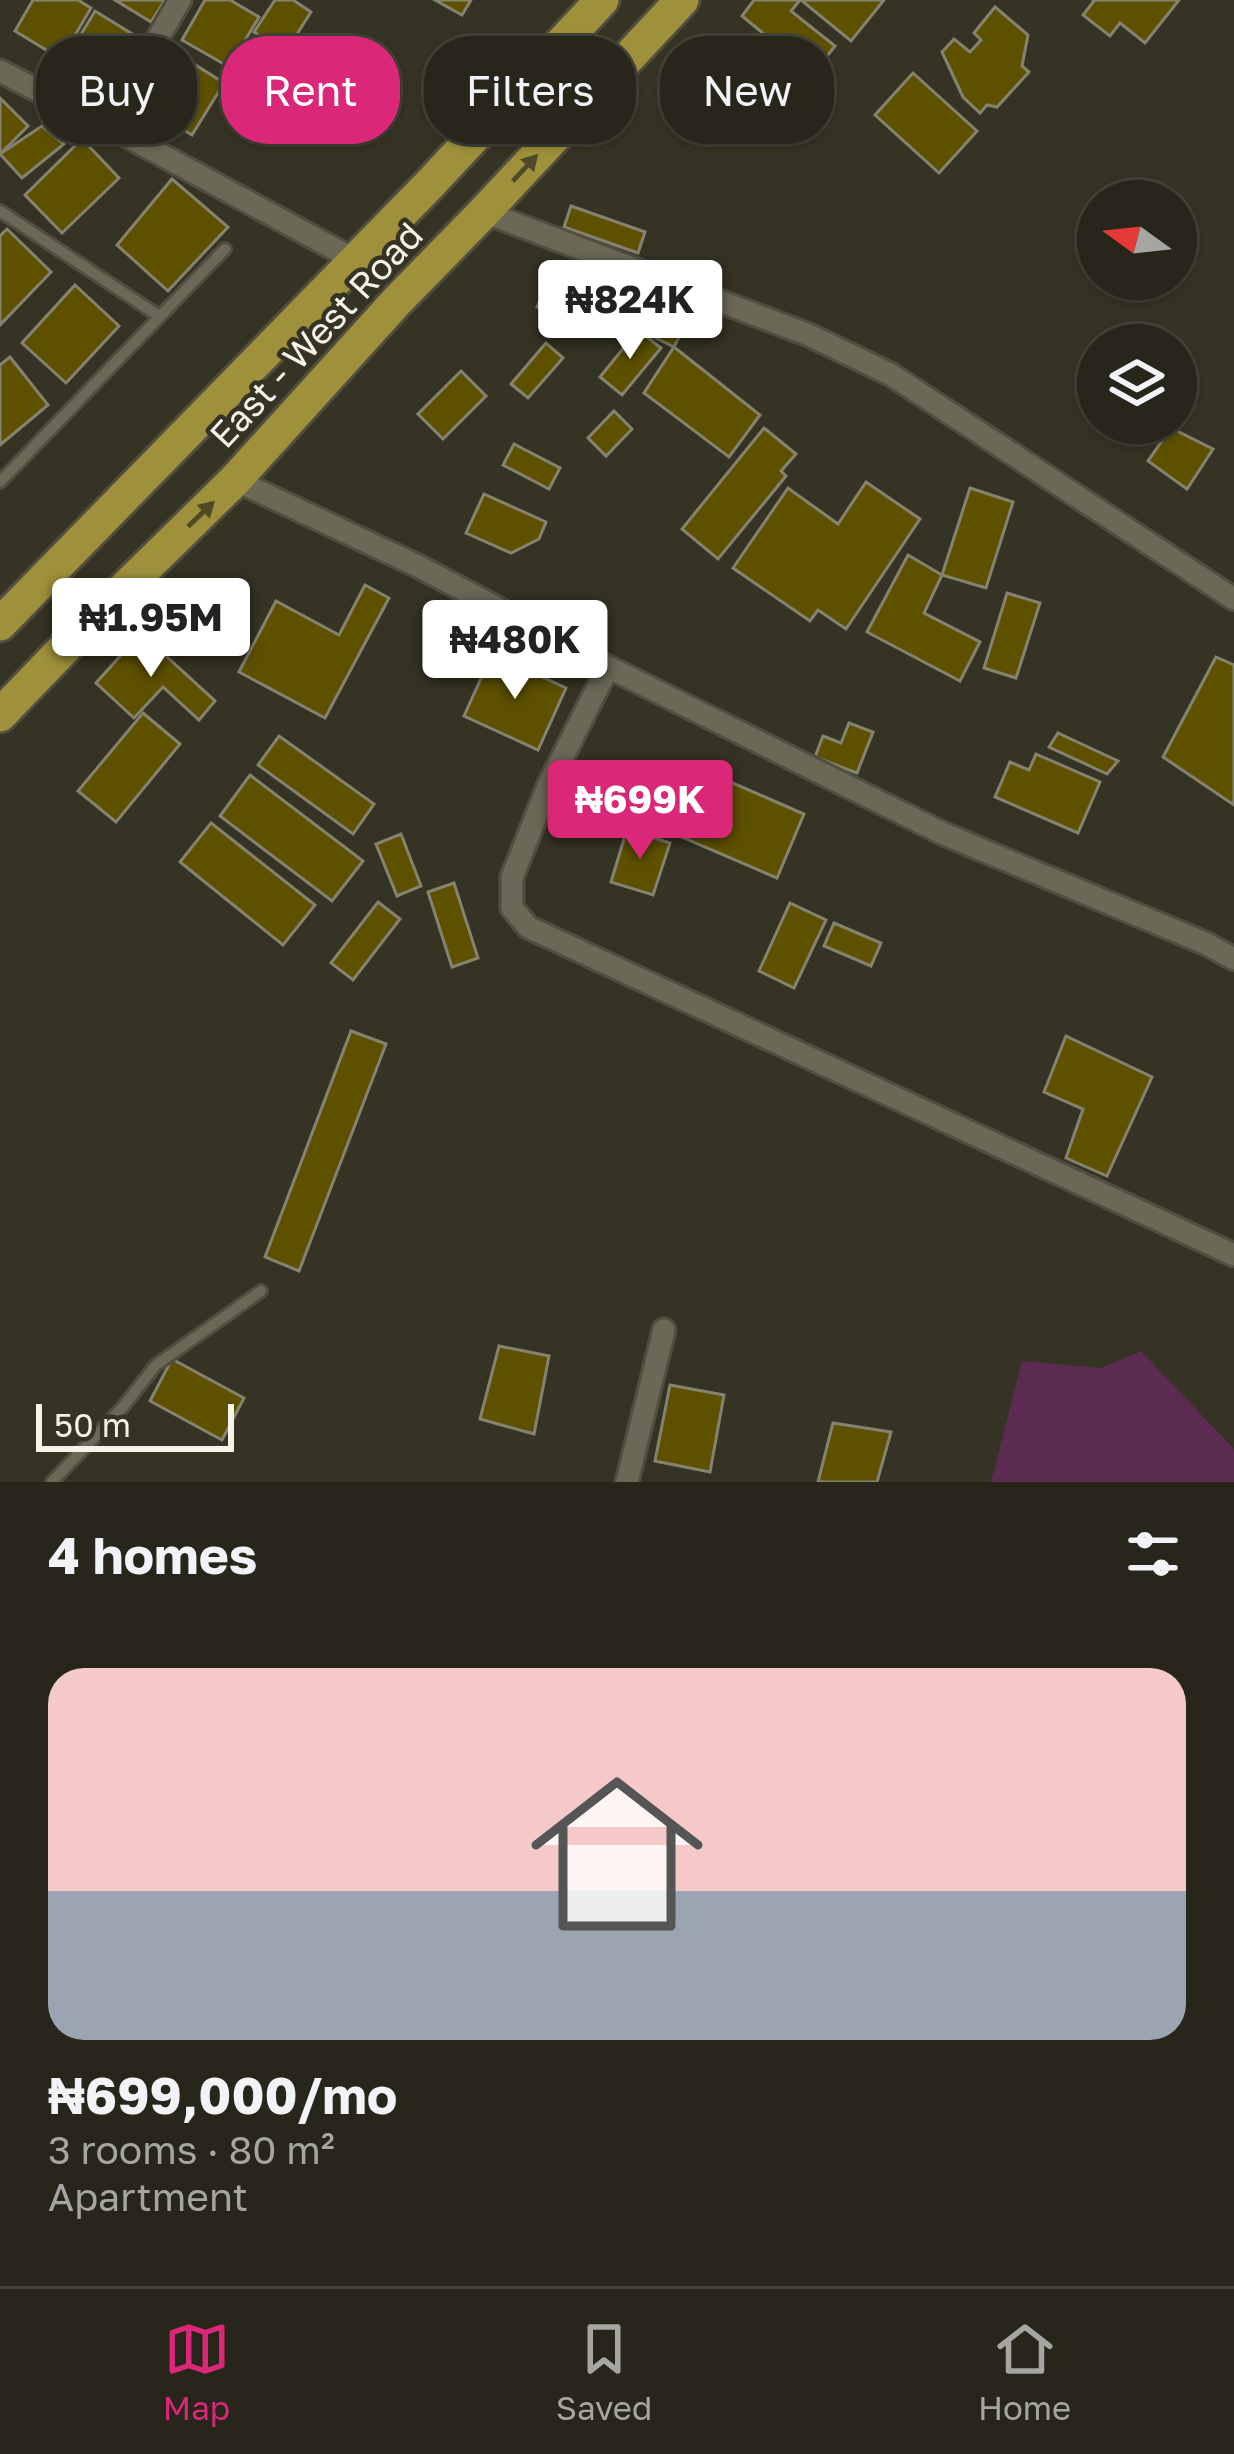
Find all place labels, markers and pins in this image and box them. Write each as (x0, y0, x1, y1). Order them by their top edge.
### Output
pin: ₦824K (546, 260, 714, 362)
pin: ₦1.95M (53, 578, 249, 680)
pin: ₦480K (431, 600, 599, 702)
pin: ₦699K (556, 760, 724, 862)

